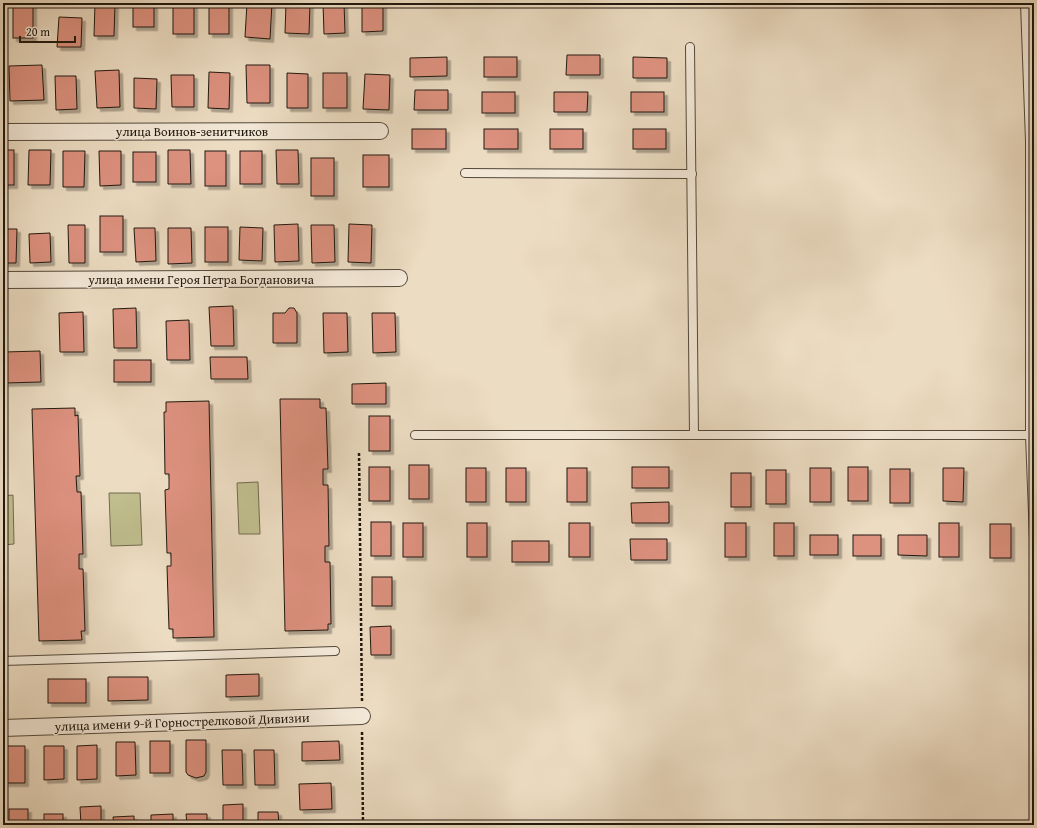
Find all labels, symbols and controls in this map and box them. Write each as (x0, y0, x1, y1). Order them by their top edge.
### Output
scale bar (20, 18, 75, 44)
text: 20 m (26, 23, 50, 40)
street label: улица Воинов-зенитчиков (115, 122, 268, 141)
street label: улица имени Героя Петра Богдановича (87, 270, 315, 289)
street label: улица имени 9-й Горнострелковой Дивизии (53, 708, 310, 736)

